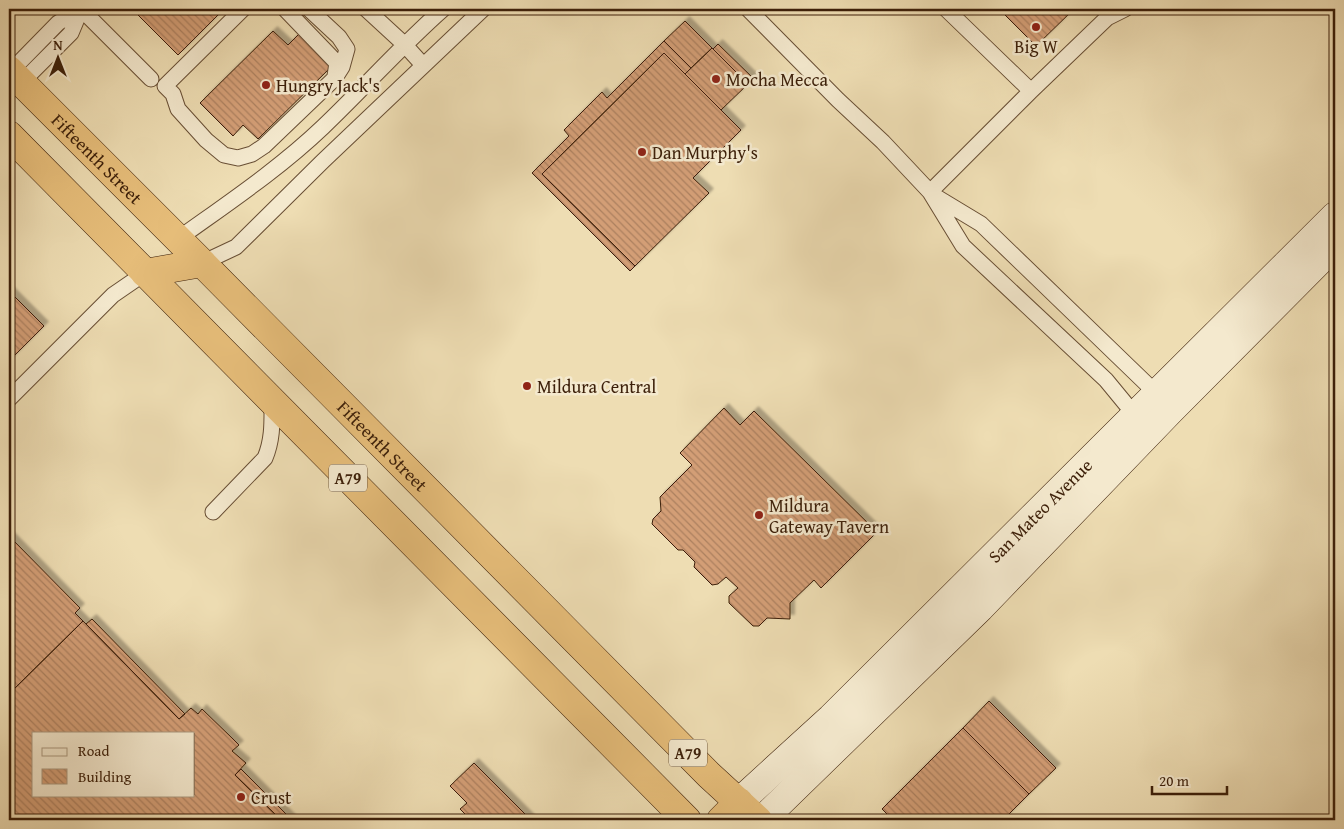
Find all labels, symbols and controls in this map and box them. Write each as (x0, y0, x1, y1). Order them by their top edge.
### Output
marker: Big W (1030, 21, 1042, 33)
north arrow (32, 32, 82, 82)
place label: Big W (1014, 33, 1058, 60)
text: N (53, 35, 63, 55)
place label: Mocha Mecca (726, 66, 828, 93)
place label: Hungry Jack's (276, 72, 380, 99)
marker: Mocha Mecca (710, 73, 722, 85)
marker: Hungry Jack's (260, 79, 272, 91)
street label: Fifteenth Street (46, 107, 149, 210)
place label: Dan Murphy's (652, 139, 758, 166)
marker: Dan Murphy's (636, 146, 648, 158)
place label: Mildura Central (537, 373, 656, 400)
marker: Mildura Central (521, 380, 533, 392)
street label: Fifteenth Street (331, 394, 435, 498)
street label: San Mateo Avenue (981, 452, 1098, 568)
road number: A79 (329, 464, 367, 492)
place label: Mildura Gateway Tavern (769, 492, 889, 540)
marker: Mildura Gateway Tavern (753, 509, 765, 521)
legend (32, 732, 195, 796)
text: Road (78, 740, 109, 761)
road number: A79 (669, 740, 707, 766)
scale bar (1152, 764, 1226, 796)
text: Building (78, 766, 132, 787)
text: 20 m (1159, 770, 1190, 791)
place label: Crust (251, 784, 292, 811)
marker: Crust (235, 791, 247, 803)

